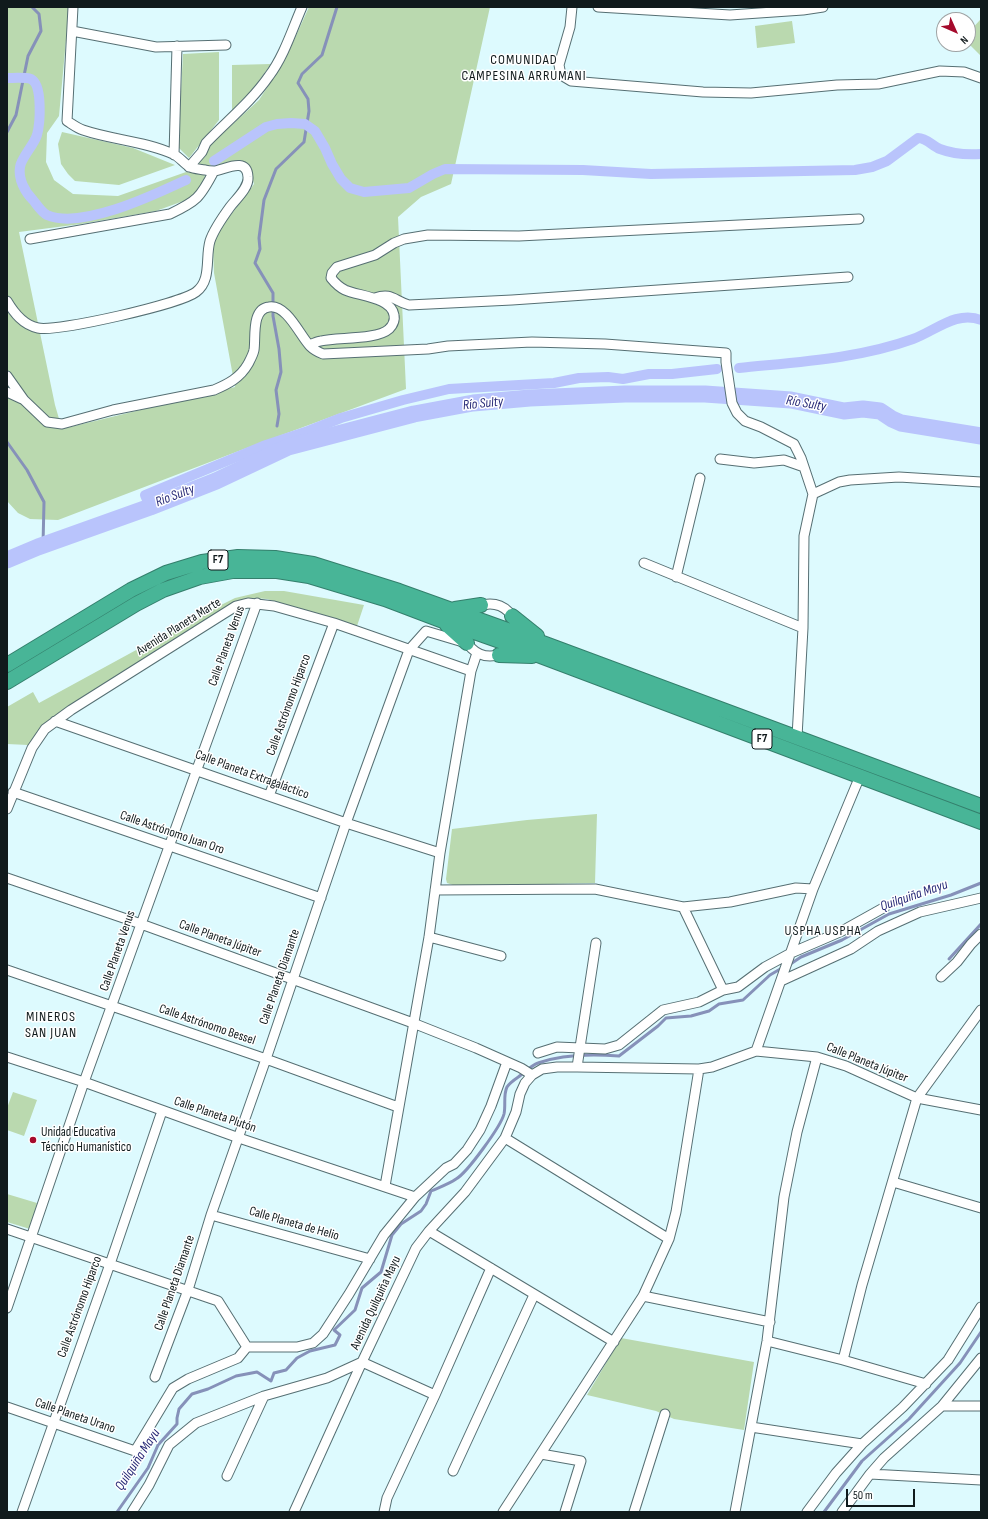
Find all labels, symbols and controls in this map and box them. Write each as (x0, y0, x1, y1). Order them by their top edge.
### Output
north arrow (936, 12, 976, 52)
text: N (957, 33, 971, 47)
district label: COMUNIDAD CAMPESINA ARRUMANI (461, 52, 587, 84)
water label: Río Sulty (785, 392, 827, 416)
water label: Río Sulty (462, 394, 504, 414)
water label: Río Sulty (153, 481, 197, 511)
road number: F7 (208, 550, 228, 570)
street label: Avenida Planeta Marte (134, 595, 224, 659)
street label: Calle Planeta Venus (205, 604, 249, 688)
street label: Calle Astrónomo Hiparco (263, 652, 315, 758)
road number: F7 (752, 729, 772, 749)
street label: Calle Planeta Extragaláctico (193, 747, 311, 803)
street label: Calle Astrónomo Juan Oro (118, 808, 226, 858)
water label: Quilquiña Mayu (878, 877, 950, 915)
street label: Calle Planeta Venus (97, 909, 139, 993)
street label: Calle Planeta Júpiter (177, 917, 263, 961)
district label: USPHA USPHA (784, 923, 862, 939)
street label: Calle Planeta Diamante (256, 927, 304, 1027)
street label: Calle Astrónomo Bessel (157, 1001, 257, 1049)
district label: MINEROS SAN JUAN (25, 1009, 77, 1042)
street label: Calle Planeta Júpiter (824, 1040, 910, 1086)
street label: Calle Planeta Plutón (172, 1094, 258, 1136)
place label: Unidad Educativa Técnico Humanístico (41, 1125, 131, 1156)
marker: Unidad Educativa Técnico Humanístico (28, 1135, 38, 1145)
street label: Calle Planeta de Helio (247, 1204, 341, 1244)
street label: Calle Planeta Diamante (151, 1233, 199, 1333)
street label: Calle Astrónomo Hiparco (54, 1254, 106, 1360)
street label: Avenida Quilquiña Mayu (347, 1254, 405, 1352)
street label: Calle Planeta Urano (33, 1395, 117, 1437)
water label: Quilquiña Mayu (112, 1426, 164, 1494)
scale bar (848, 1481, 917, 1507)
text: 50 m (853, 1488, 873, 1503)

